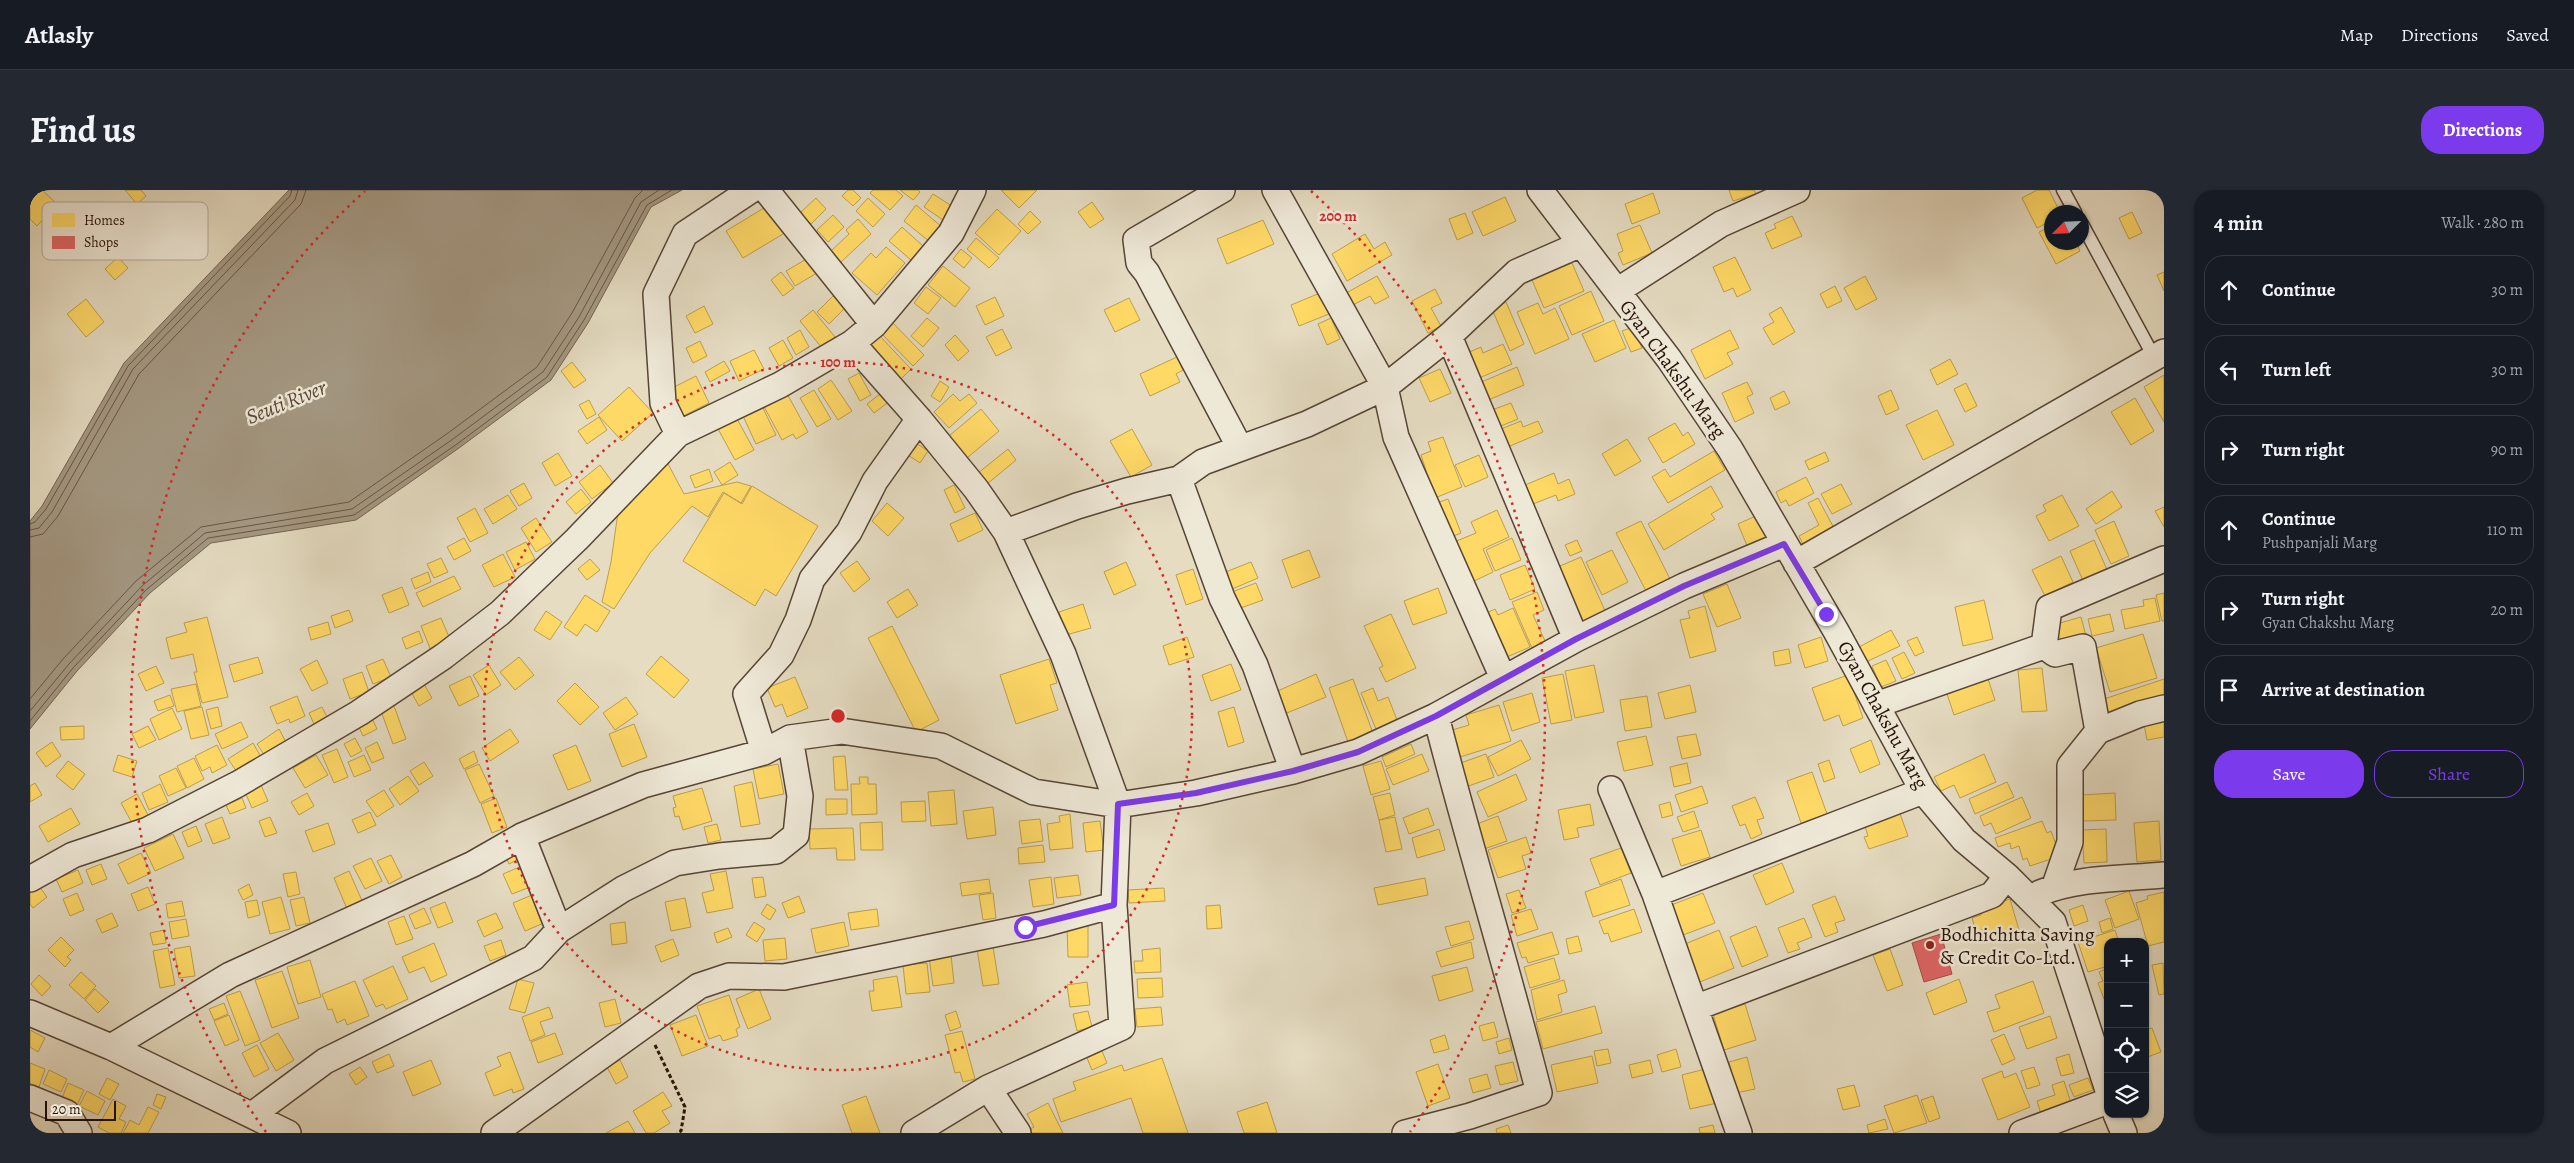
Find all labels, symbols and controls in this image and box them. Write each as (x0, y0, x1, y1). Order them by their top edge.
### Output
text: Atlasly (25, 19, 93, 51)
text: Map (2340, 23, 2373, 47)
text: Directions (2401, 23, 2478, 47)
text: Saved (2506, 23, 2549, 47)
text: Find us (30, 106, 136, 154)
button: Directions (2421, 106, 2544, 154)
legend (42, 202, 208, 260)
north arrow (2044, 205, 2089, 250)
text: 200 m (1319, 206, 1357, 226)
text: 4 min (2214, 209, 2263, 237)
text: Homes (84, 211, 125, 230)
text: Walk · 280 m (2441, 212, 2524, 234)
text: Shops (84, 233, 119, 252)
icon: ahead (2215, 276, 2243, 304)
text: Continue (2262, 277, 2336, 303)
text: 30 m (2491, 279, 2523, 301)
street label: Gyan Chakshu Marg (1613, 294, 1733, 444)
text: 100 m (820, 352, 856, 372)
icon: left (2215, 356, 2243, 384)
text: Turn left (2262, 357, 2331, 383)
text: 30 m (2491, 359, 2523, 381)
water label: Seuti River (242, 373, 331, 431)
icon: right (2215, 436, 2243, 464)
text: Turn right (2262, 437, 2344, 463)
text: 90 m (2491, 439, 2523, 461)
text: Continue (2262, 506, 2336, 532)
icon: ahead (2215, 516, 2243, 544)
text: 110 m (2487, 519, 2523, 541)
text: Pushpanjali Marg (2262, 532, 2377, 554)
text: Turn right (2262, 586, 2344, 612)
icon: right (2215, 596, 2243, 624)
text: 20 m (2490, 599, 2523, 621)
route end (1815, 603, 1838, 626)
text: Gyan Chakshu Marg (2262, 612, 2394, 634)
street label: Gyan Chakshu Marg (1831, 636, 1935, 794)
icon: arrive (2215, 676, 2243, 704)
text: Arrive at destination (2262, 677, 2425, 703)
centre of rings (829, 707, 847, 725)
button: Save (2214, 750, 2364, 798)
button: Share (2374, 750, 2524, 798)
route start (1014, 916, 1037, 939)
place label: Bodhichitta Saving & Credit Co-Ltd. (1940, 921, 2095, 971)
map controls (2104, 938, 2149, 1118)
button: + (2104, 938, 2149, 983)
marker: Bodhichitta Saving & Credit Co-Ltd. (1924, 939, 1936, 951)
button: − (2104, 983, 2149, 1028)
button: locate (2104, 1028, 2149, 1073)
button: layers (2104, 1073, 2149, 1118)
scale bar (45, 1098, 116, 1121)
text: 20 m (52, 1100, 81, 1119)

